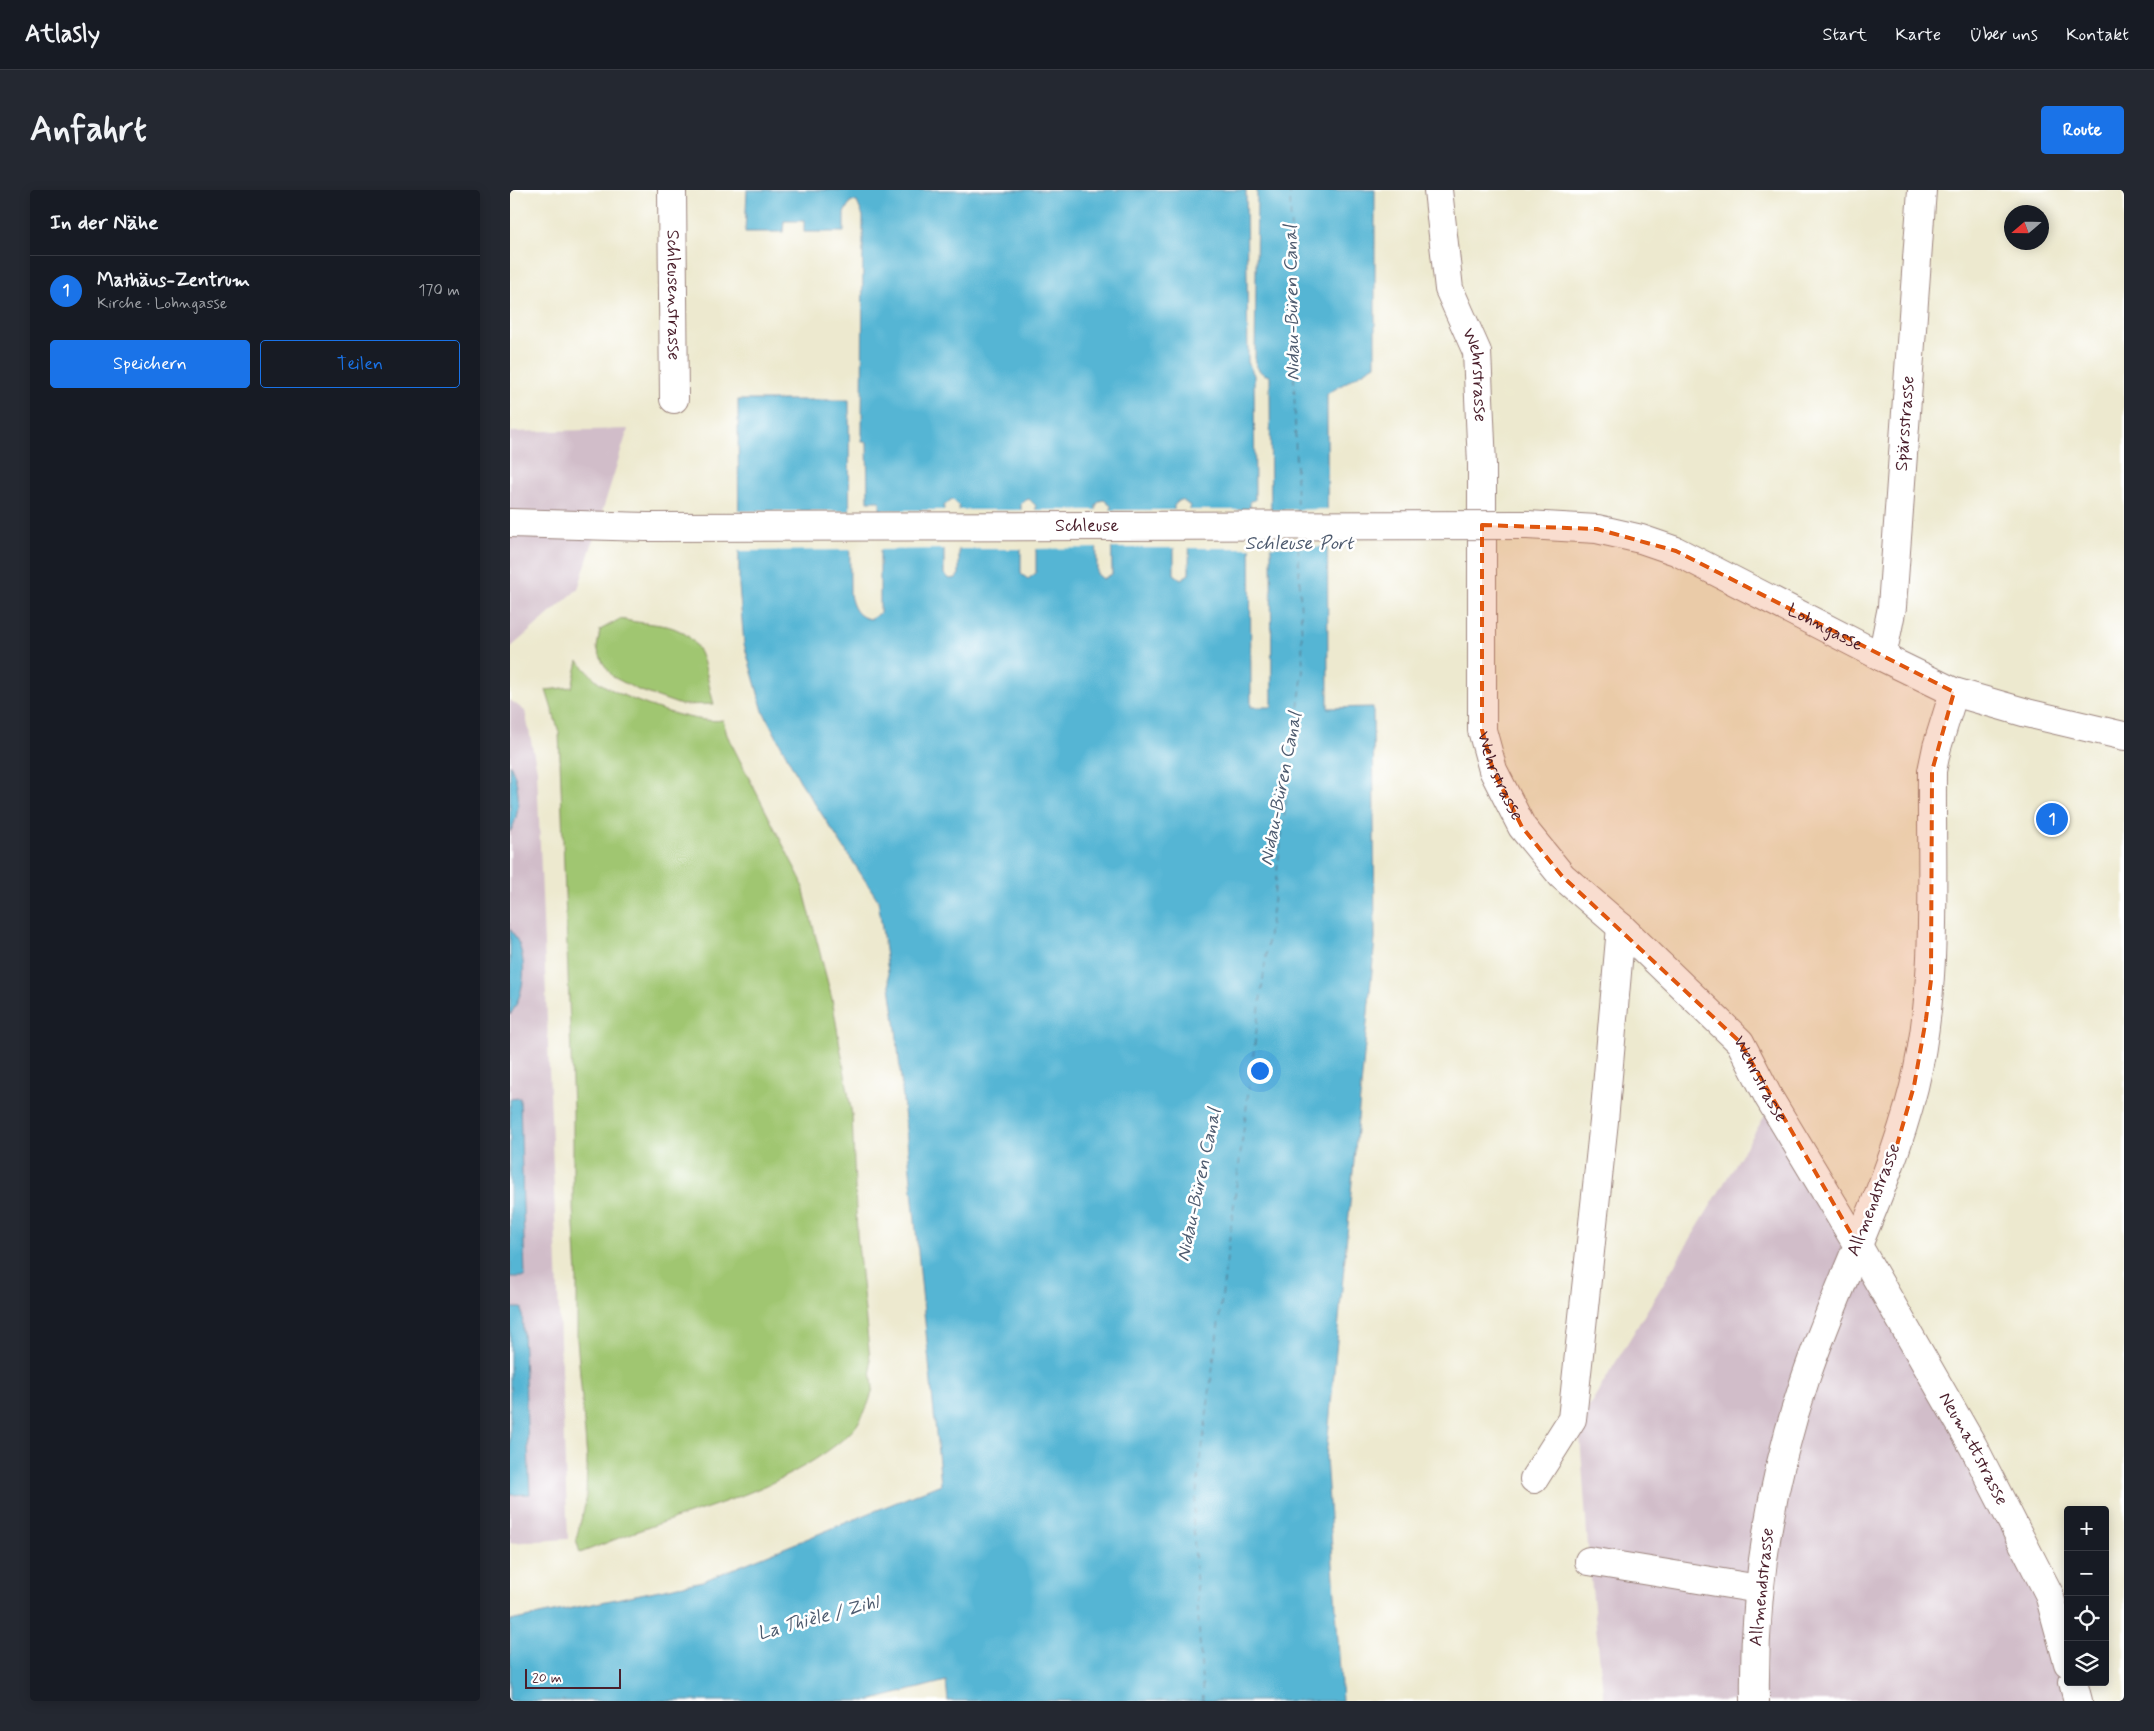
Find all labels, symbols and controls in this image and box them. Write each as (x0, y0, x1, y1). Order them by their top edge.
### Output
text: Atlasly (25, 19, 100, 50)
text: Start (1823, 23, 1867, 47)
text: Karte (1895, 23, 1941, 47)
text: Über uns (1969, 23, 2038, 47)
text: Kontakt (2066, 23, 2129, 47)
button: Route (2041, 106, 2124, 154)
text: Anfahrt (30, 107, 147, 153)
north arrow (2004, 205, 2049, 250)
text: In der Nähe (50, 209, 158, 237)
water label: Nidau-Büren Canal (1278, 224, 1306, 381)
street label: Schleusenstrasse (660, 229, 686, 361)
text: Mathäus-Zentrum (97, 268, 250, 293)
text: 1 (62, 280, 70, 301)
text: 170 m (418, 280, 460, 301)
text: Kirche · Lohngasse (97, 293, 227, 314)
street label: Wehrstrasse (1456, 324, 1492, 422)
button: Speichern (50, 340, 250, 388)
button: Teilen (260, 340, 460, 388)
street label: Spärsstrasse (1890, 375, 1921, 472)
street label: Schleuse (1055, 514, 1119, 538)
water label: Schleuse Port (1245, 531, 1355, 556)
street label: Lohngasse (1783, 598, 1867, 657)
water label: Nidau-Büren Canal (1254, 709, 1308, 868)
street label: Wehrstrasse (1471, 729, 1529, 825)
pin: 1 (2036, 800, 2068, 838)
street label: Wehrstrasse (1727, 1032, 1793, 1127)
your location (1247, 1058, 1273, 1084)
water label: Nidau-Büren Canal (1171, 1105, 1228, 1264)
street label: Allmendstrasse (1841, 1140, 1907, 1260)
street label: Neumattstrasse (1933, 1388, 2014, 1510)
map controls (2064, 1506, 2109, 1686)
button: + (2064, 1506, 2109, 1551)
street label: Allmendstrasse (1744, 1527, 1780, 1647)
button: − (2064, 1551, 2109, 1596)
water label: La Thièle / Zihl (755, 1589, 884, 1646)
button: locate (2064, 1596, 2109, 1641)
button: layers (2064, 1641, 2109, 1686)
scale bar (525, 1666, 621, 1689)
text: 20 m (532, 1669, 562, 1687)

